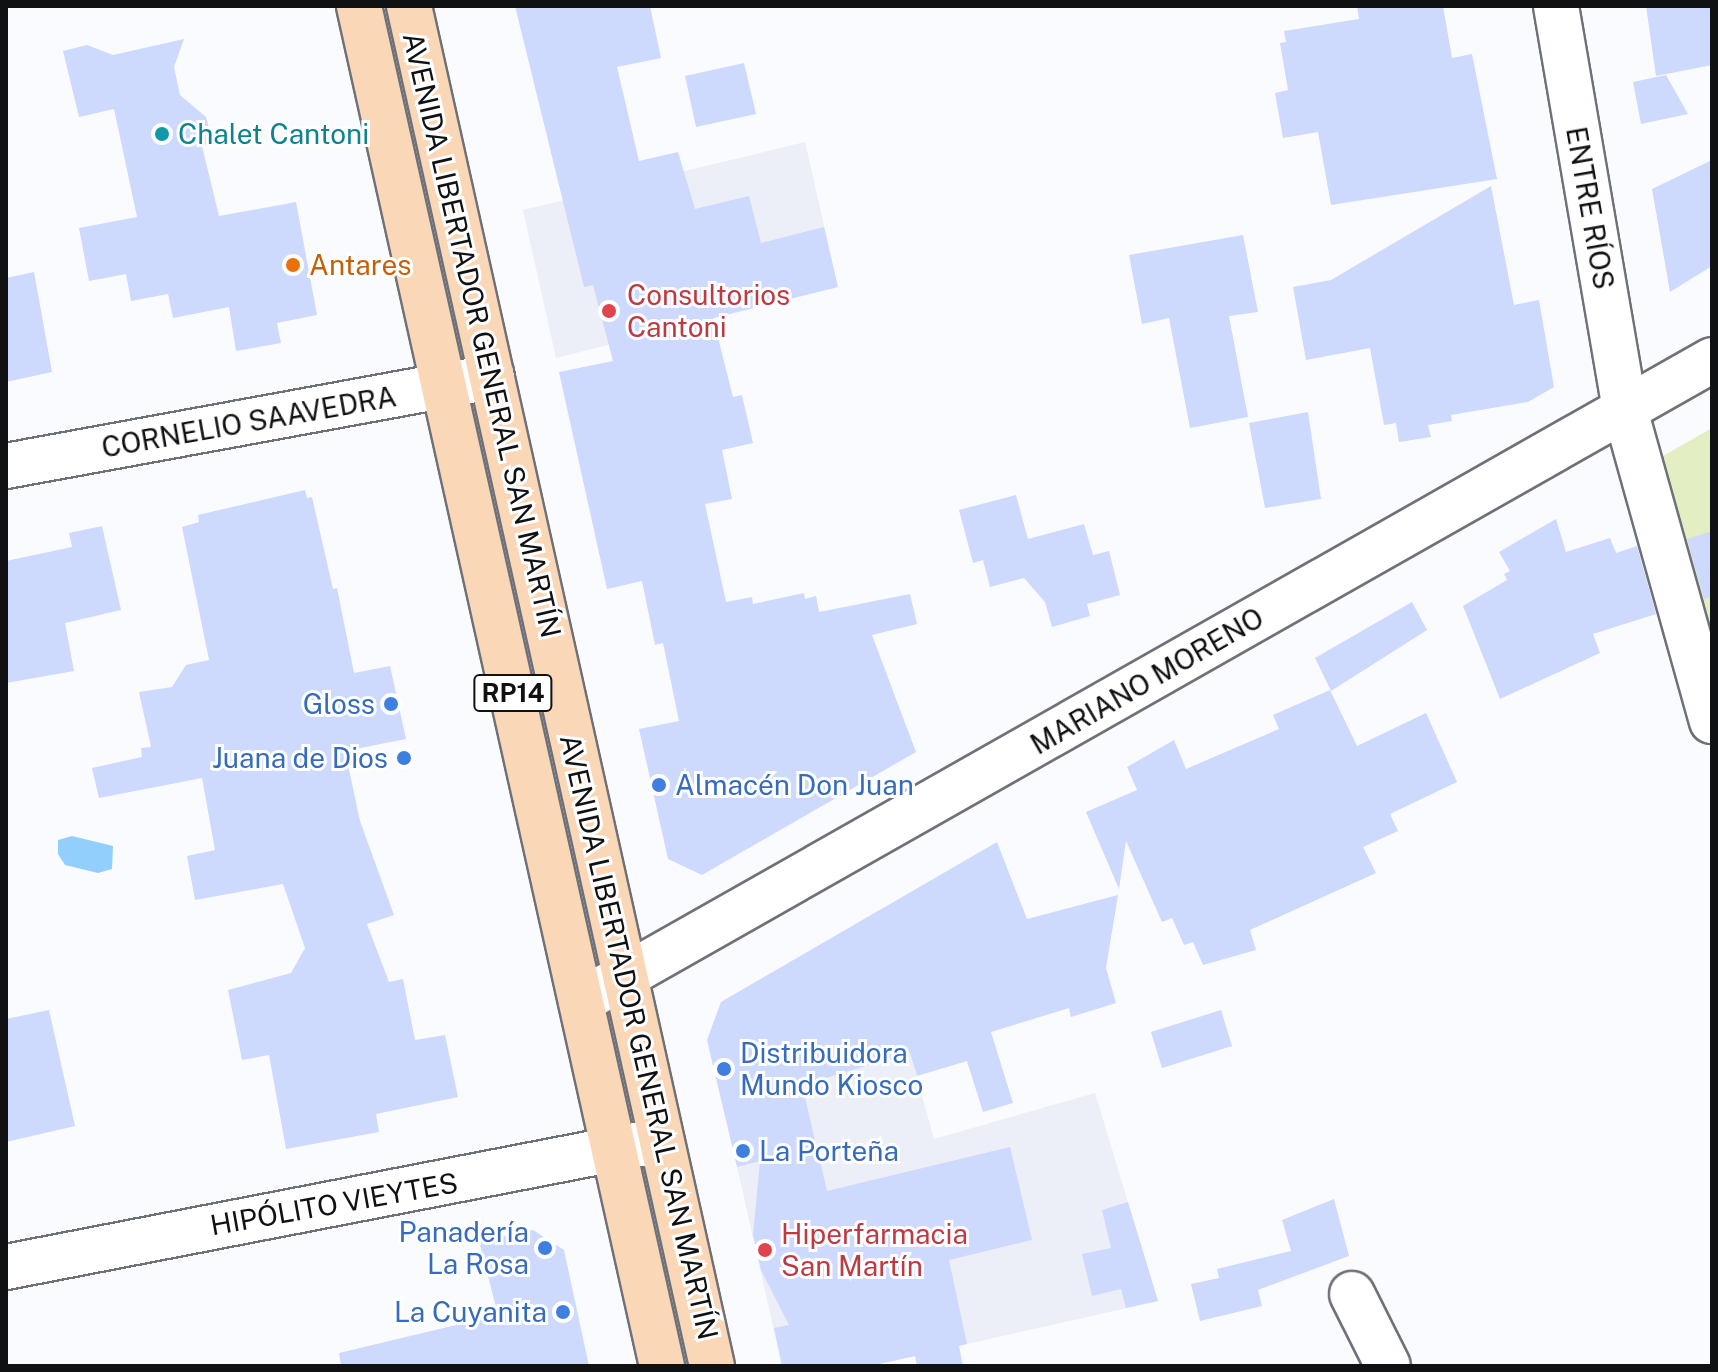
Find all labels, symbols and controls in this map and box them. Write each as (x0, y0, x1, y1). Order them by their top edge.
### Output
street label: AVENIDA LIBERTADOR GENERAL SAN MARTÍN (396, 29, 568, 641)
place label: Chalet Cantoni (178, 117, 369, 151)
street label: ENTRE RÍOS (1559, 124, 1621, 292)
marker: Chalet Cantoni (153, 125, 171, 143)
place label: Antares (309, 248, 411, 282)
marker: Antares (284, 256, 302, 274)
place label: Consultorios Cantoni (627, 278, 790, 344)
marker: Consultorios Cantoni (598, 300, 620, 322)
street label: CORNELIO SAAVEDRA (99, 380, 399, 464)
street label: MARIANO MORENO (1025, 601, 1269, 761)
road number: RP14 (473, 671, 553, 715)
place label: Gloss (303, 687, 375, 721)
marker: Gloss (382, 695, 400, 713)
street label: AVENIDA LIBERTADOR GENERAL SAN MARTÍN (553, 731, 725, 1343)
place label: Juana de Dios (211, 741, 388, 775)
marker: Juana de Dios (395, 749, 413, 767)
place label: Almacén Don Juan (675, 768, 914, 802)
marker: Almacén Don Juan (650, 776, 668, 794)
place label: Distribuidora Mundo Kiosco (740, 1036, 924, 1102)
marker: Distribuidora Mundo Kiosco (715, 1060, 733, 1078)
place label: La Porteña (759, 1134, 899, 1168)
marker: La Porteña (734, 1142, 752, 1160)
street label: HIPÓLITO VIEYTES (207, 1166, 461, 1242)
place label: Panadería La Rosa (399, 1215, 529, 1281)
place label: Hiperfarmacia San Martín (781, 1217, 968, 1283)
marker: Panadería La Rosa (536, 1239, 554, 1257)
marker: Hiperfarmacia San Martín (756, 1241, 774, 1259)
place label: La Cuyanita (394, 1295, 547, 1329)
marker: La Cuyanita (554, 1303, 572, 1321)

